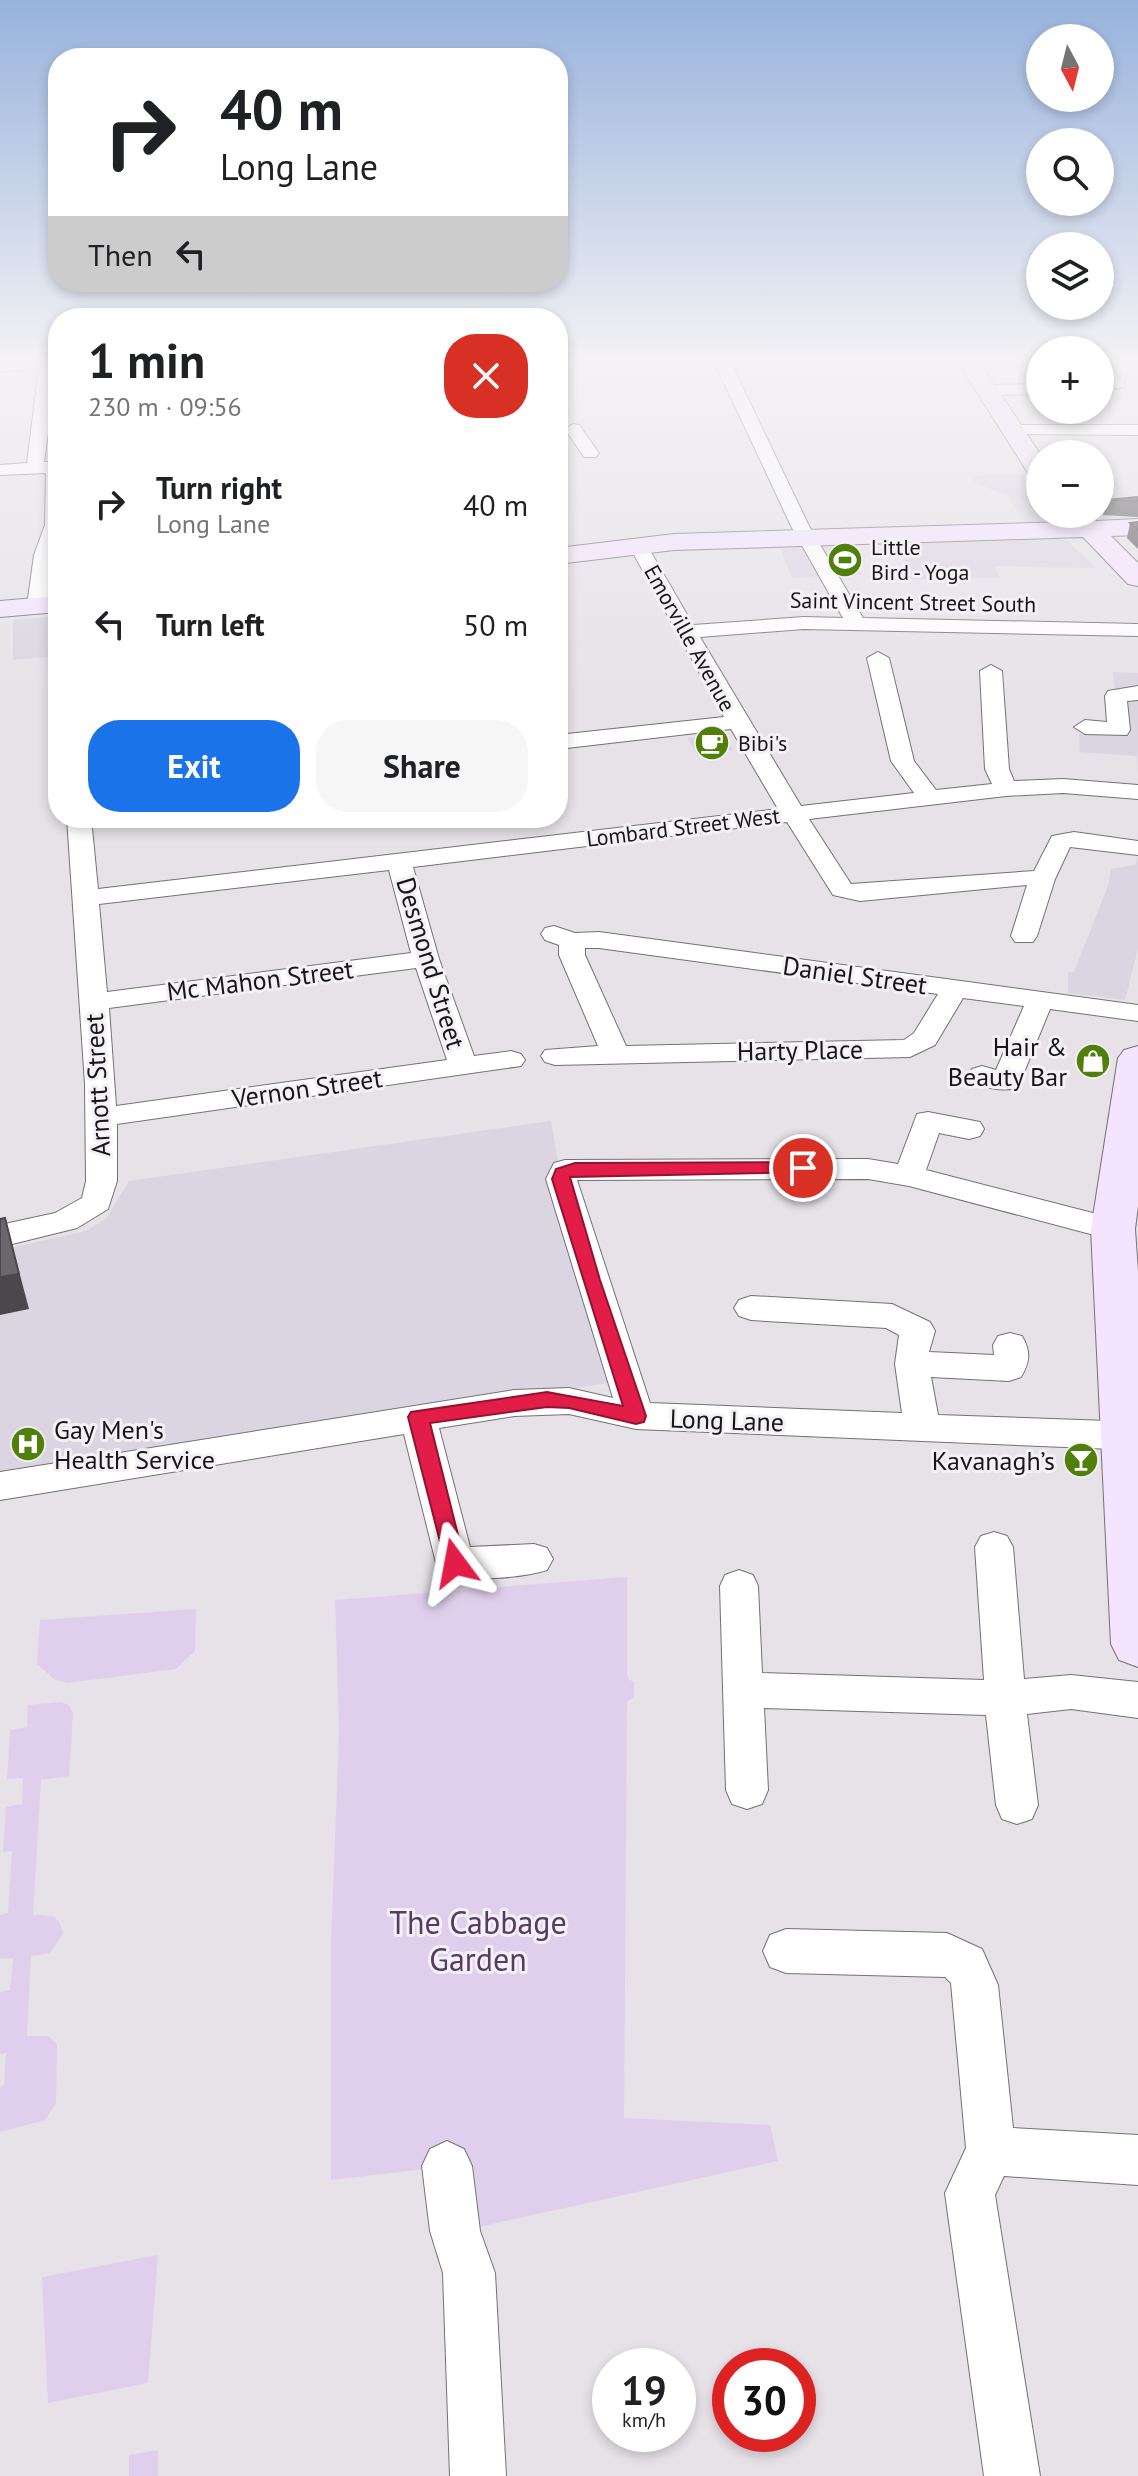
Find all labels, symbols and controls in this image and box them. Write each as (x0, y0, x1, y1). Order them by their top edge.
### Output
north arrow (1026, 24, 1114, 112)
map controls (1026, 24, 1114, 528)
text: 40 m (220, 73, 343, 145)
icon: right (88, 80, 192, 184)
button: search (1026, 128, 1114, 216)
text: Long Lane (220, 143, 378, 190)
icon: left (169, 232, 213, 276)
button: layers (1026, 232, 1114, 320)
text: Then (88, 235, 153, 274)
text: 1 min (88, 329, 205, 391)
button: close (444, 334, 528, 418)
button: + (1026, 336, 1114, 424)
text: 230 m · 09:56 (88, 390, 242, 423)
button: − (1026, 440, 1114, 528)
text: Turn right (156, 468, 282, 507)
icon: right (88, 482, 132, 526)
text: 40 m (463, 485, 528, 524)
text: Long Lane (156, 507, 270, 540)
place label: Little Bird - Yoga (871, 533, 969, 586)
sports icon: Little Bird - Yoga (826, 541, 864, 579)
street label: Emorville Avenue (638, 560, 742, 716)
street label: Saint Vincent Street South (790, 586, 1036, 618)
icon: left (88, 602, 132, 646)
text: Turn left (156, 605, 264, 644)
text: 50 m (463, 605, 528, 644)
button: Exit (88, 720, 300, 812)
button: Share (316, 720, 528, 812)
cafe icon: Bibi's (693, 724, 731, 762)
place label: Bibi's (738, 729, 787, 757)
street label: Lombard Street West (585, 801, 782, 853)
street label: Desmond Street (389, 873, 473, 1053)
street label: Daniel Street (781, 949, 929, 1001)
street label: Mc Mahon Street (165, 952, 355, 1008)
street label: Arnott Street (77, 1012, 117, 1157)
place label: Hair & Beauty Bar (948, 1030, 1067, 1093)
street label: Harty Place (737, 1032, 863, 1068)
shop icon: Hair & Beauty Bar (1074, 1042, 1112, 1080)
street label: Vernon Street (229, 1061, 384, 1115)
pin (769, 1134, 837, 1202)
icon: arrive (781, 1146, 825, 1190)
street label: Long Lane (669, 1402, 785, 1438)
place label: Gay Men's Health Service (54, 1413, 215, 1476)
hospital icon: Gay Men's Health Service (9, 1425, 47, 1463)
bar icon: Kavanagh’s (1062, 1441, 1100, 1479)
place label: Kavanagh’s (932, 1444, 1055, 1477)
position arrow (413, 1521, 497, 1605)
park label: The Cabbage Garden (389, 1901, 567, 1980)
speed limit sign: 30 (712, 2348, 816, 2452)
text: 19 (621, 2364, 667, 2416)
text: km/h (622, 2407, 666, 2433)

